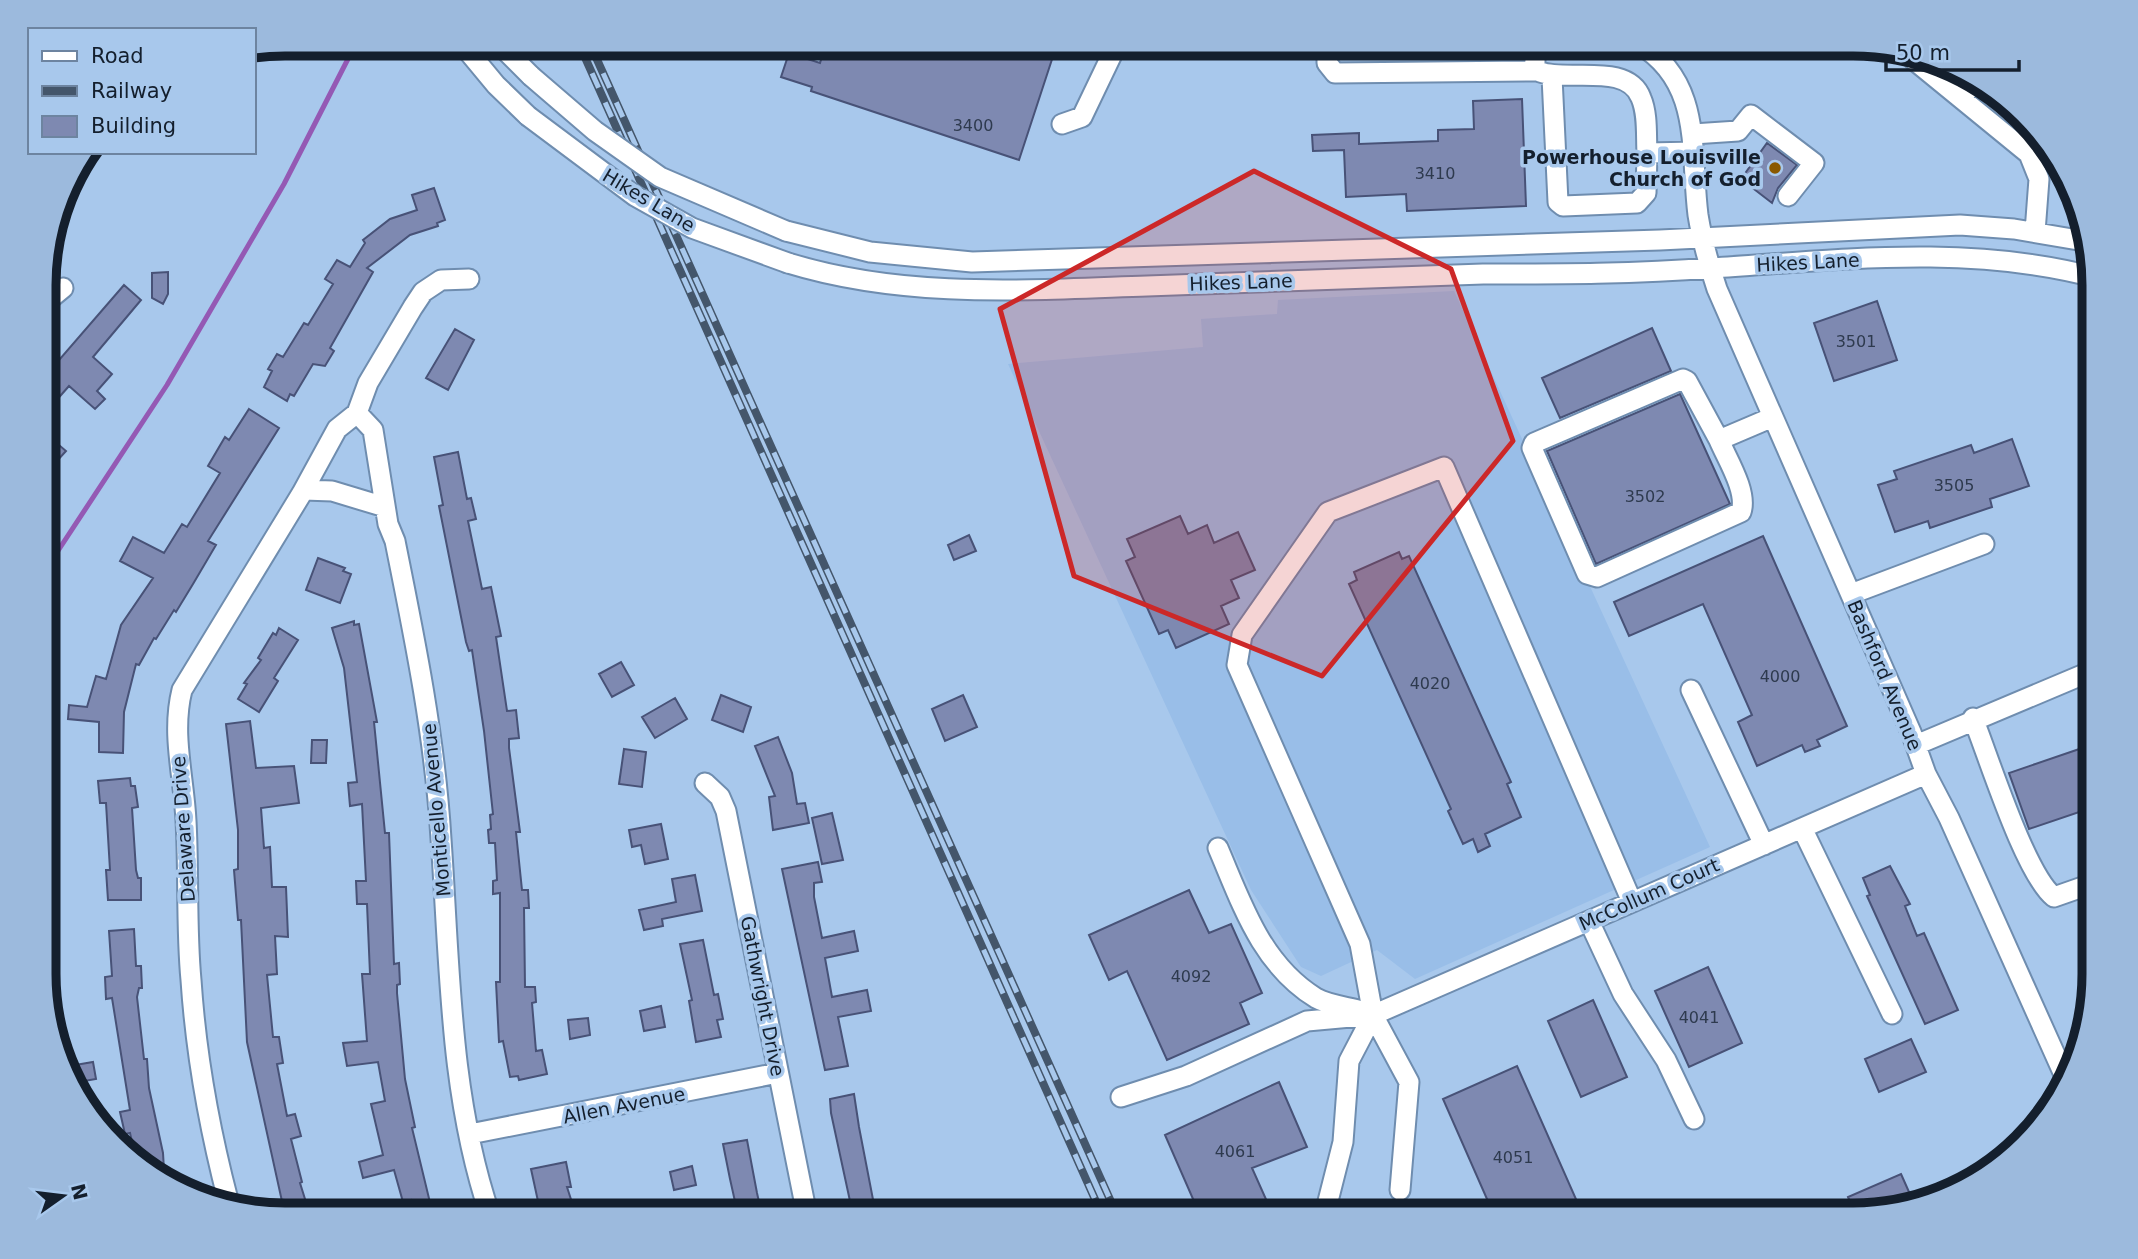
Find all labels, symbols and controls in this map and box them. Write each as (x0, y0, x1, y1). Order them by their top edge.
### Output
legend (28, 28, 256, 154)
scale bar (1886, 28, 2019, 72)
text: 50 m (1896, 41, 1950, 65)
text: Road (91, 44, 144, 68)
text: Railway (91, 79, 172, 103)
text: Building (91, 114, 176, 138)
house number: 3400 (953, 116, 993, 135)
place label: Powerhouse Louisville Church of God (1522, 146, 1761, 190)
marker: Powerhouse Louisville Church of God (1767, 160, 1783, 176)
street label: Hikes Lane (599, 164, 699, 236)
house number: 3410 (1415, 164, 1455, 183)
street label: Hikes Lane (1756, 248, 1860, 276)
street label: Hikes Lane (1189, 269, 1293, 295)
house number: 3501 (1836, 332, 1876, 351)
house number: 3505 (1934, 476, 1974, 495)
house number: 3502 (1625, 487, 1665, 506)
street label: Bashford Avenue (1843, 597, 1927, 753)
house number: 4000 (1760, 667, 1800, 686)
house number: 4020 (1410, 674, 1450, 693)
street label: Monticello Avenue (417, 722, 455, 898)
street label: Delaware Drive (167, 755, 199, 903)
street label: McCollum Court (1576, 853, 1722, 935)
street label: Gathwright Drive (737, 914, 789, 1078)
house number: 4092 (1171, 967, 1211, 986)
house number: 4041 (1679, 1008, 1719, 1027)
street label: Allen Avenue (561, 1082, 687, 1128)
house number: 4061 (1215, 1142, 1255, 1161)
house number: 4051 (1493, 1148, 1533, 1167)
north arrow (28, 1161, 98, 1231)
text: N (67, 1182, 92, 1202)

